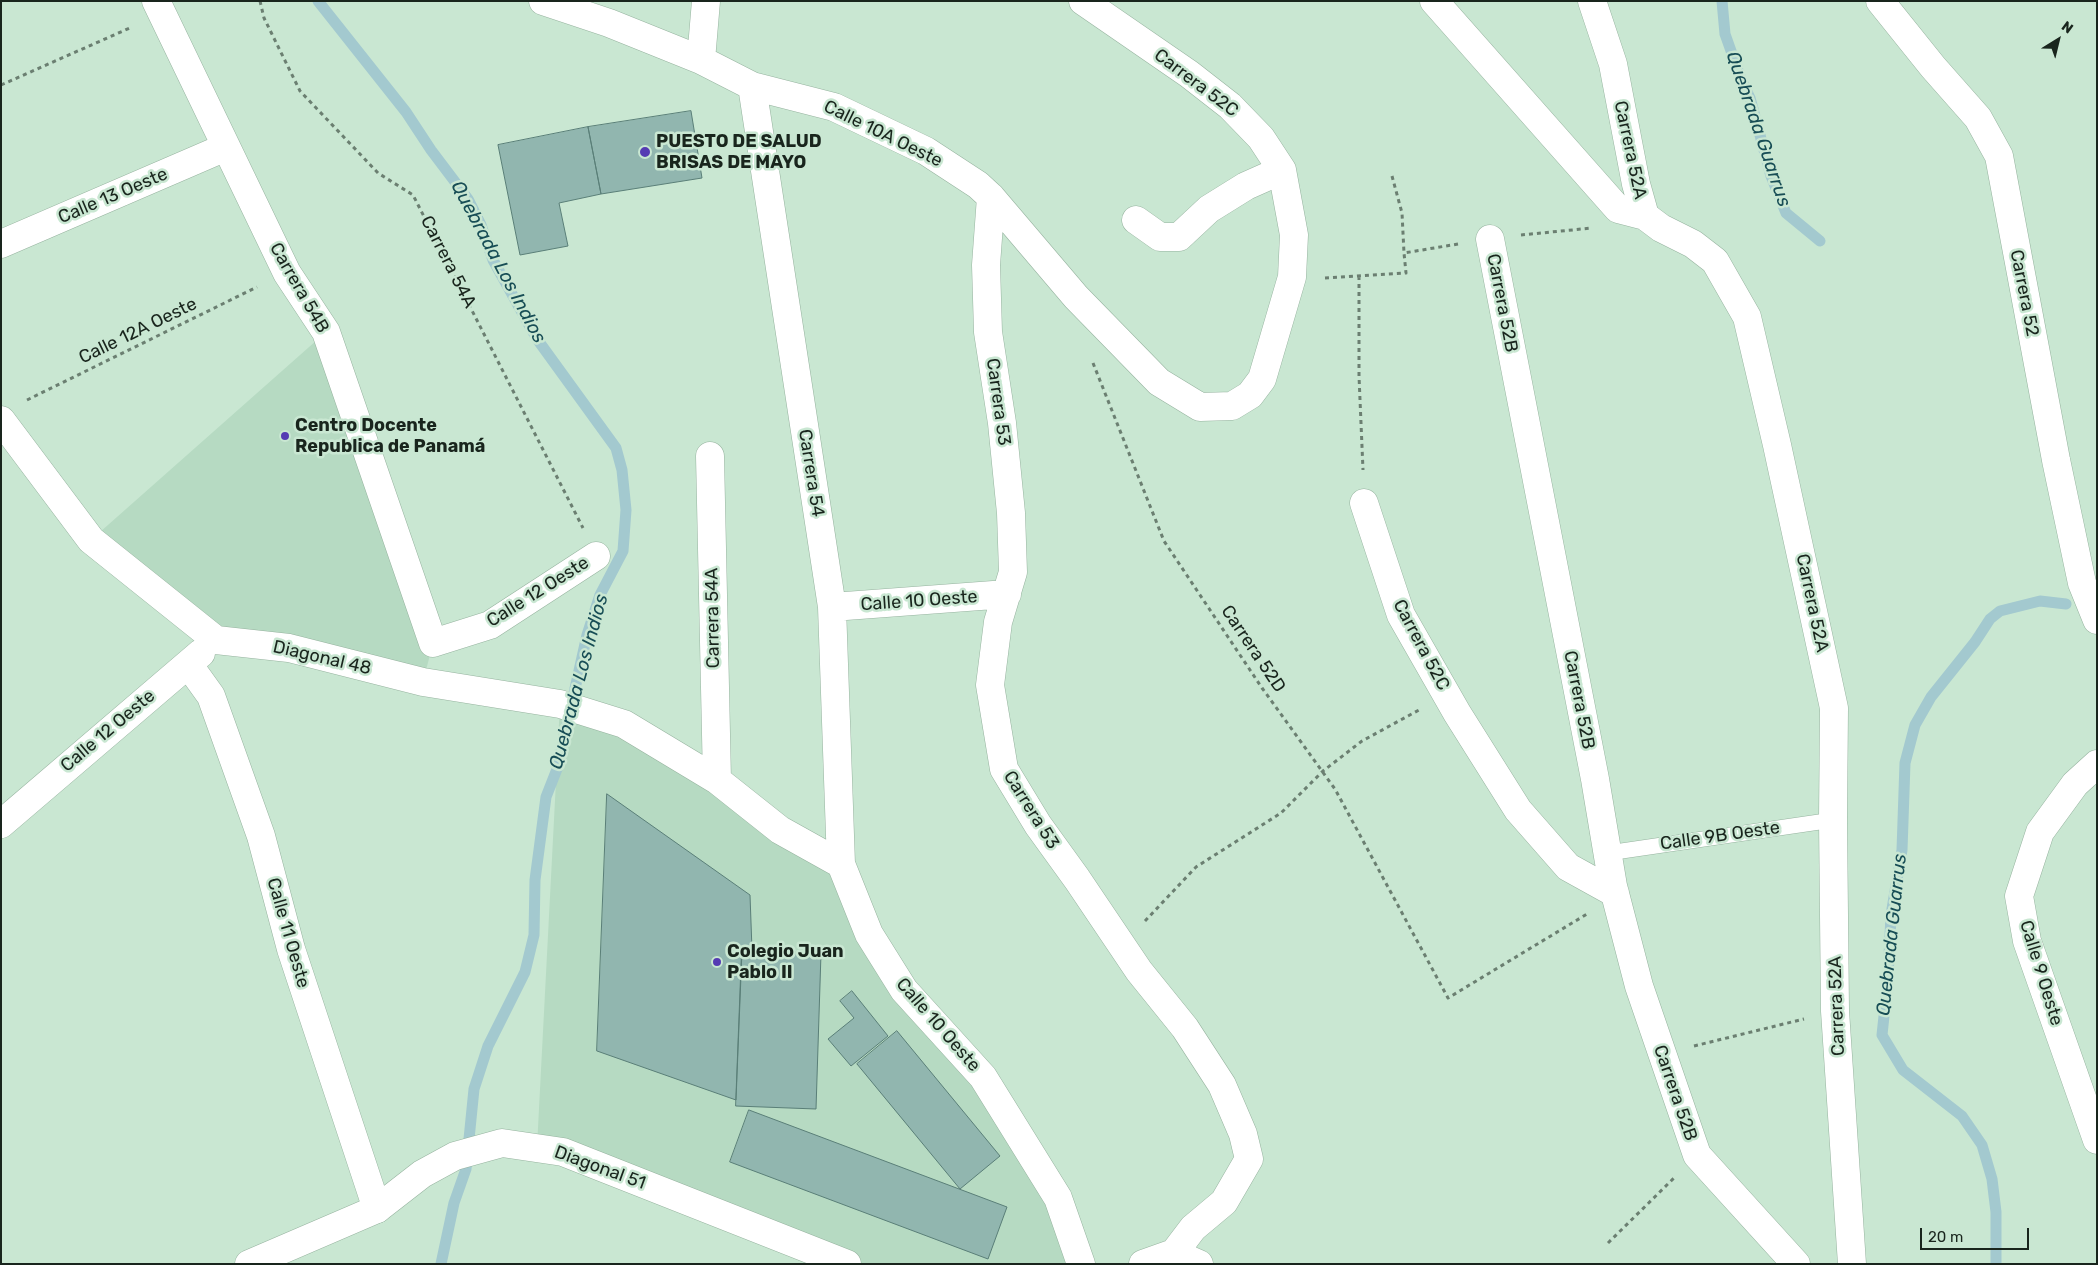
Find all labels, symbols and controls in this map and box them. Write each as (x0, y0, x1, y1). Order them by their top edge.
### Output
north arrow (2033, 15, 2083, 65)
text: N (2058, 18, 2076, 37)
street label: Carrera 52C (1150, 44, 1242, 122)
water label: Quebrada Guarrus (1721, 48, 1795, 210)
street label: Calle 10A Oeste (820, 96, 946, 172)
street label: Carrera 52A (1609, 99, 1651, 201)
place label: PUESTO DE SALUD BRISAS DE MAYO (656, 131, 822, 173)
marker: PUESTO DE SALUD BRISAS DE MAYO (638, 145, 652, 159)
street label: Calle 13 Oeste (55, 163, 171, 229)
water label: Quebrada Los Indios (446, 177, 550, 347)
street label: Carrera 54A (416, 212, 480, 312)
street label: Carrera 54B (265, 239, 333, 337)
street label: Carrera 52 (2005, 248, 2043, 338)
street label: Carrera 52B (1482, 252, 1522, 354)
street label: Calle 12A Oeste (76, 293, 200, 369)
street label: Carrera 53 (981, 357, 1015, 447)
place label: Centro Docente Republica de Panamá (295, 415, 485, 458)
street label: Carrera 54 (793, 428, 829, 518)
marker: Centro Docente Republica de Panamá (279, 430, 291, 442)
street label: Calle 12 Oeste (483, 552, 593, 632)
street label: Carrera 52A (1791, 552, 1833, 654)
street label: Carrera 54A (701, 568, 725, 668)
street label: Calle 10 Oeste (860, 586, 978, 616)
water label: Quebrada Los Indios (545, 592, 613, 772)
street label: Carrera 52C (1388, 596, 1454, 694)
street label: Carrera 52D (1216, 601, 1290, 697)
street label: Diagonal 48 (271, 636, 373, 680)
street label: Carrera 52B (1559, 649, 1599, 751)
street label: Calle 12 Oeste (56, 685, 160, 777)
street label: Carrera 53 (999, 767, 1063, 853)
street label: Calle 9B Oeste (1659, 817, 1781, 855)
water label: Quebrada Guarrus (1872, 853, 1912, 1017)
street label: Calle 11 Oeste (262, 875, 314, 991)
street label: Calle 9 Oeste (2015, 918, 2067, 1028)
place label: Colegio Juan Pablo II (727, 941, 844, 984)
marker: Colegio Juan Pablo II (711, 956, 723, 968)
street label: Carrera 52A (1824, 956, 1850, 1056)
street label: Calle 10 Oeste (891, 974, 985, 1076)
street label: Carrera 52B (1649, 1042, 1701, 1144)
street label: Diagonal 51 (551, 1142, 649, 1194)
scale bar (1923, 1218, 2032, 1250)
text: 20 m (1928, 1228, 1963, 1246)

